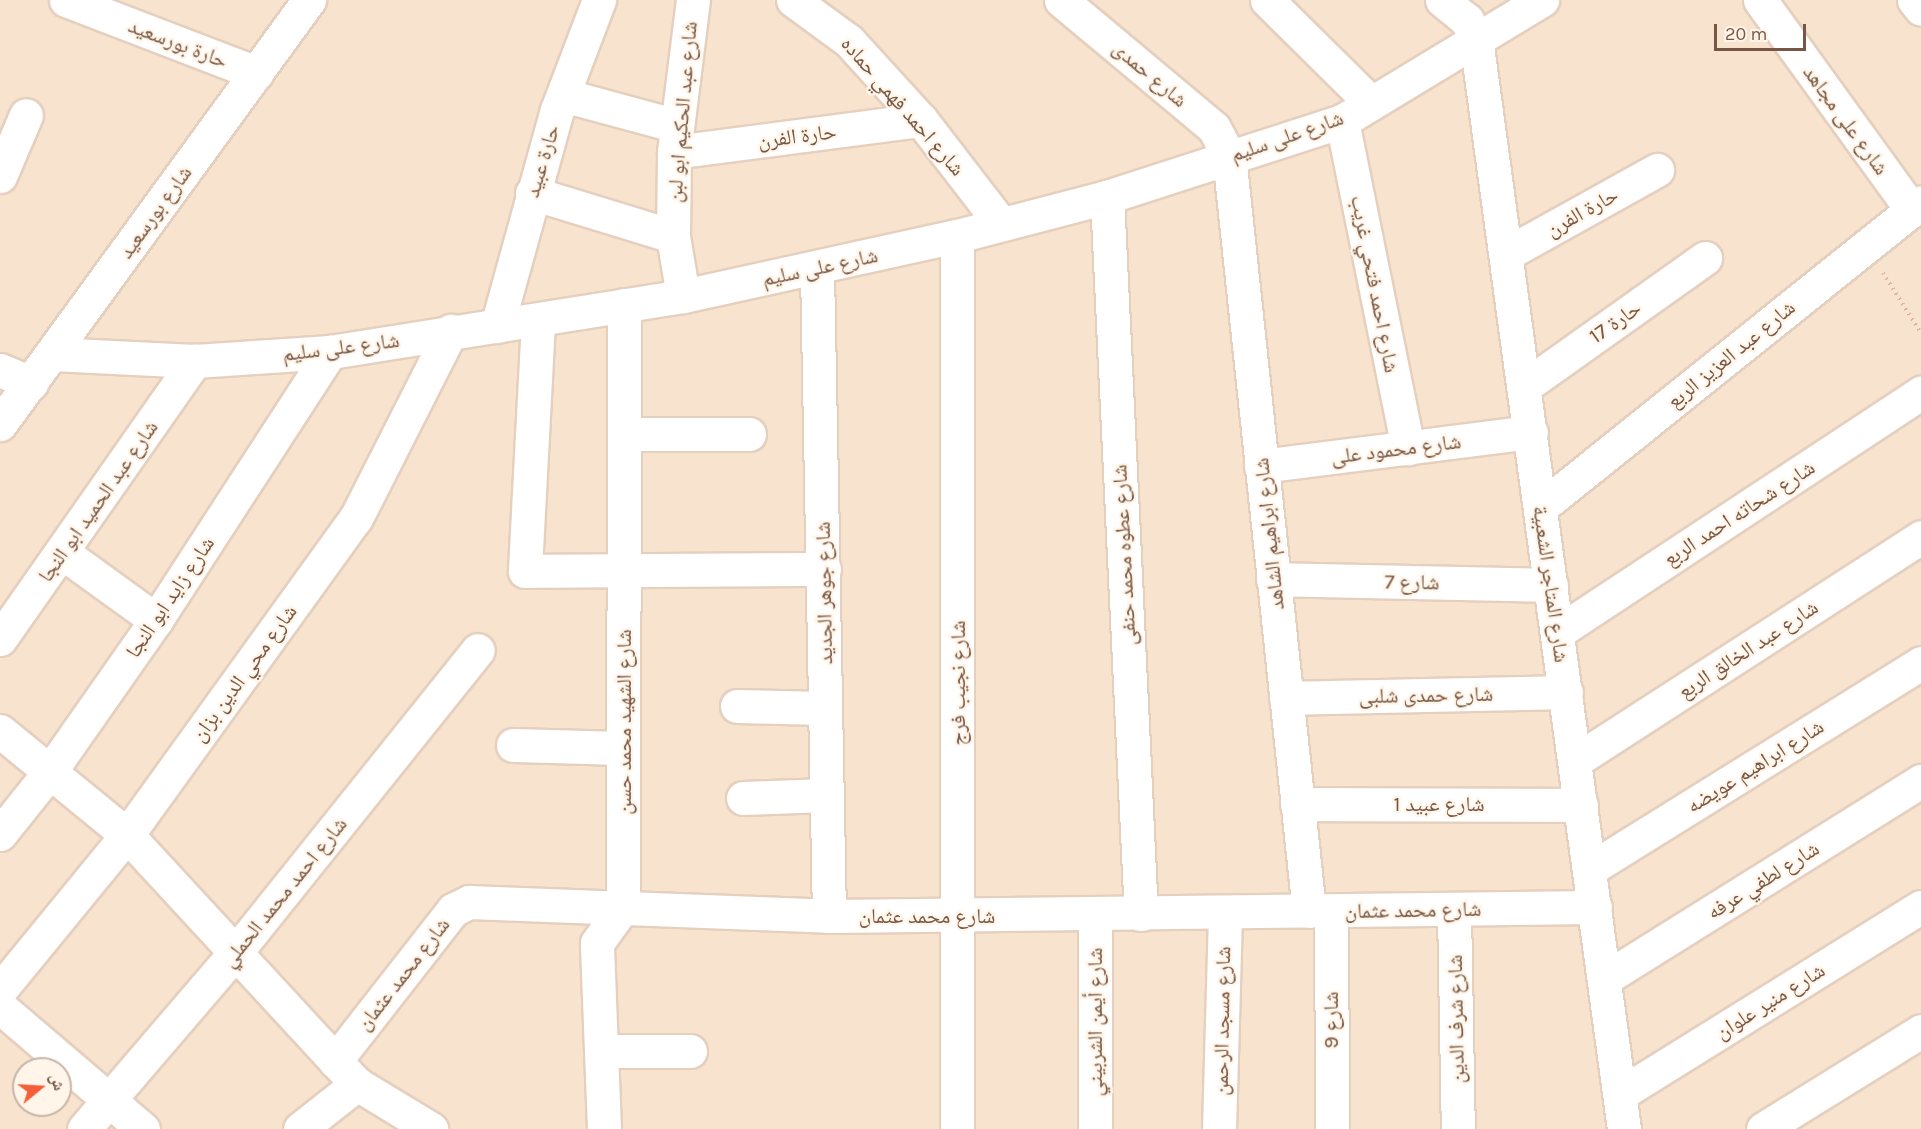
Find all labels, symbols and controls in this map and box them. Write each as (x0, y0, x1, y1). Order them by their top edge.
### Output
scale bar (1717, 12, 1808, 50)
street label: حارة بورسعيد (125, 13, 231, 73)
street label: شارع عبد الحكيم ابو لبن (662, 20, 702, 204)
text: 20 m (1725, 23, 1767, 45)
street label: شارع احمد فهمي حماده (836, 31, 970, 181)
street label: شارع حمدى (1107, 35, 1193, 113)
street label: شارع على مجاهد (1798, 60, 1894, 180)
street label: شارع على سليم (1227, 105, 1347, 167)
street label: حارة الفرن (756, 119, 838, 153)
street label: حارة عبيد (519, 122, 565, 200)
street label: شارع بورسعيد (113, 161, 197, 263)
street label: حارة الفرن (1541, 182, 1623, 242)
street label: شارع احمد فتحي غريب (1345, 193, 1405, 375)
street label: شارع على سليم (760, 242, 880, 292)
street label: حارة 17 (1584, 295, 1646, 349)
street label: شارع عبد العزيز الربع (1662, 295, 1800, 413)
street label: شارع على سليم (281, 327, 401, 367)
street label: شارع عبد الحميد ابو النجا (33, 415, 163, 587)
street label: شارع محمود على (1330, 429, 1462, 469)
street label: شارع شحاته احمد الربع (1659, 455, 1819, 571)
street label: شارع ابراهيم الشاهد (1248, 457, 1290, 611)
street label: شارع عطوه محمد حنفى (1107, 464, 1141, 646)
street label: شارع المتاجر الشعبية (1528, 504, 1574, 664)
street label: شارع جوهر الجديد (810, 521, 838, 665)
street label: شارع زايد ابو النجا (120, 532, 220, 662)
street label: شارع 7 (1384, 569, 1440, 595)
street label: شارع عبد الخالق الربع (1673, 594, 1823, 704)
street label: شارع محي الدين بزان (186, 600, 302, 746)
street label: شارع نجيب فرج (945, 620, 971, 746)
street label: شارع الشهيد محمد حسن (611, 629, 637, 815)
street label: شارع حمدى شلبى (1359, 681, 1493, 709)
street label: شارع ابراهيم عويضه (1682, 714, 1828, 818)
street label: شارع عبيد 1 (1393, 791, 1485, 817)
street label: شارع احمد محمد الحملي (216, 812, 352, 972)
street label: شارع لطفي عرفه (1702, 836, 1824, 924)
street label: شارع محمد عثمان (1345, 896, 1481, 924)
street label: شارع محمد عثمان (859, 903, 995, 929)
street label: شارع محمد عثمان (351, 912, 455, 1036)
street label: شارع مسجد الرحمن (1208, 946, 1236, 1096)
street label: شارع أيمن الشربيني (1082, 948, 1108, 1096)
street label: شارع شرف الدين (1442, 954, 1470, 1084)
street label: شارع منير علوان (1711, 957, 1829, 1045)
street label: شارع 9 (1318, 991, 1344, 1049)
north arrow (12, 1057, 72, 1117)
text: ش (46, 1071, 69, 1093)

